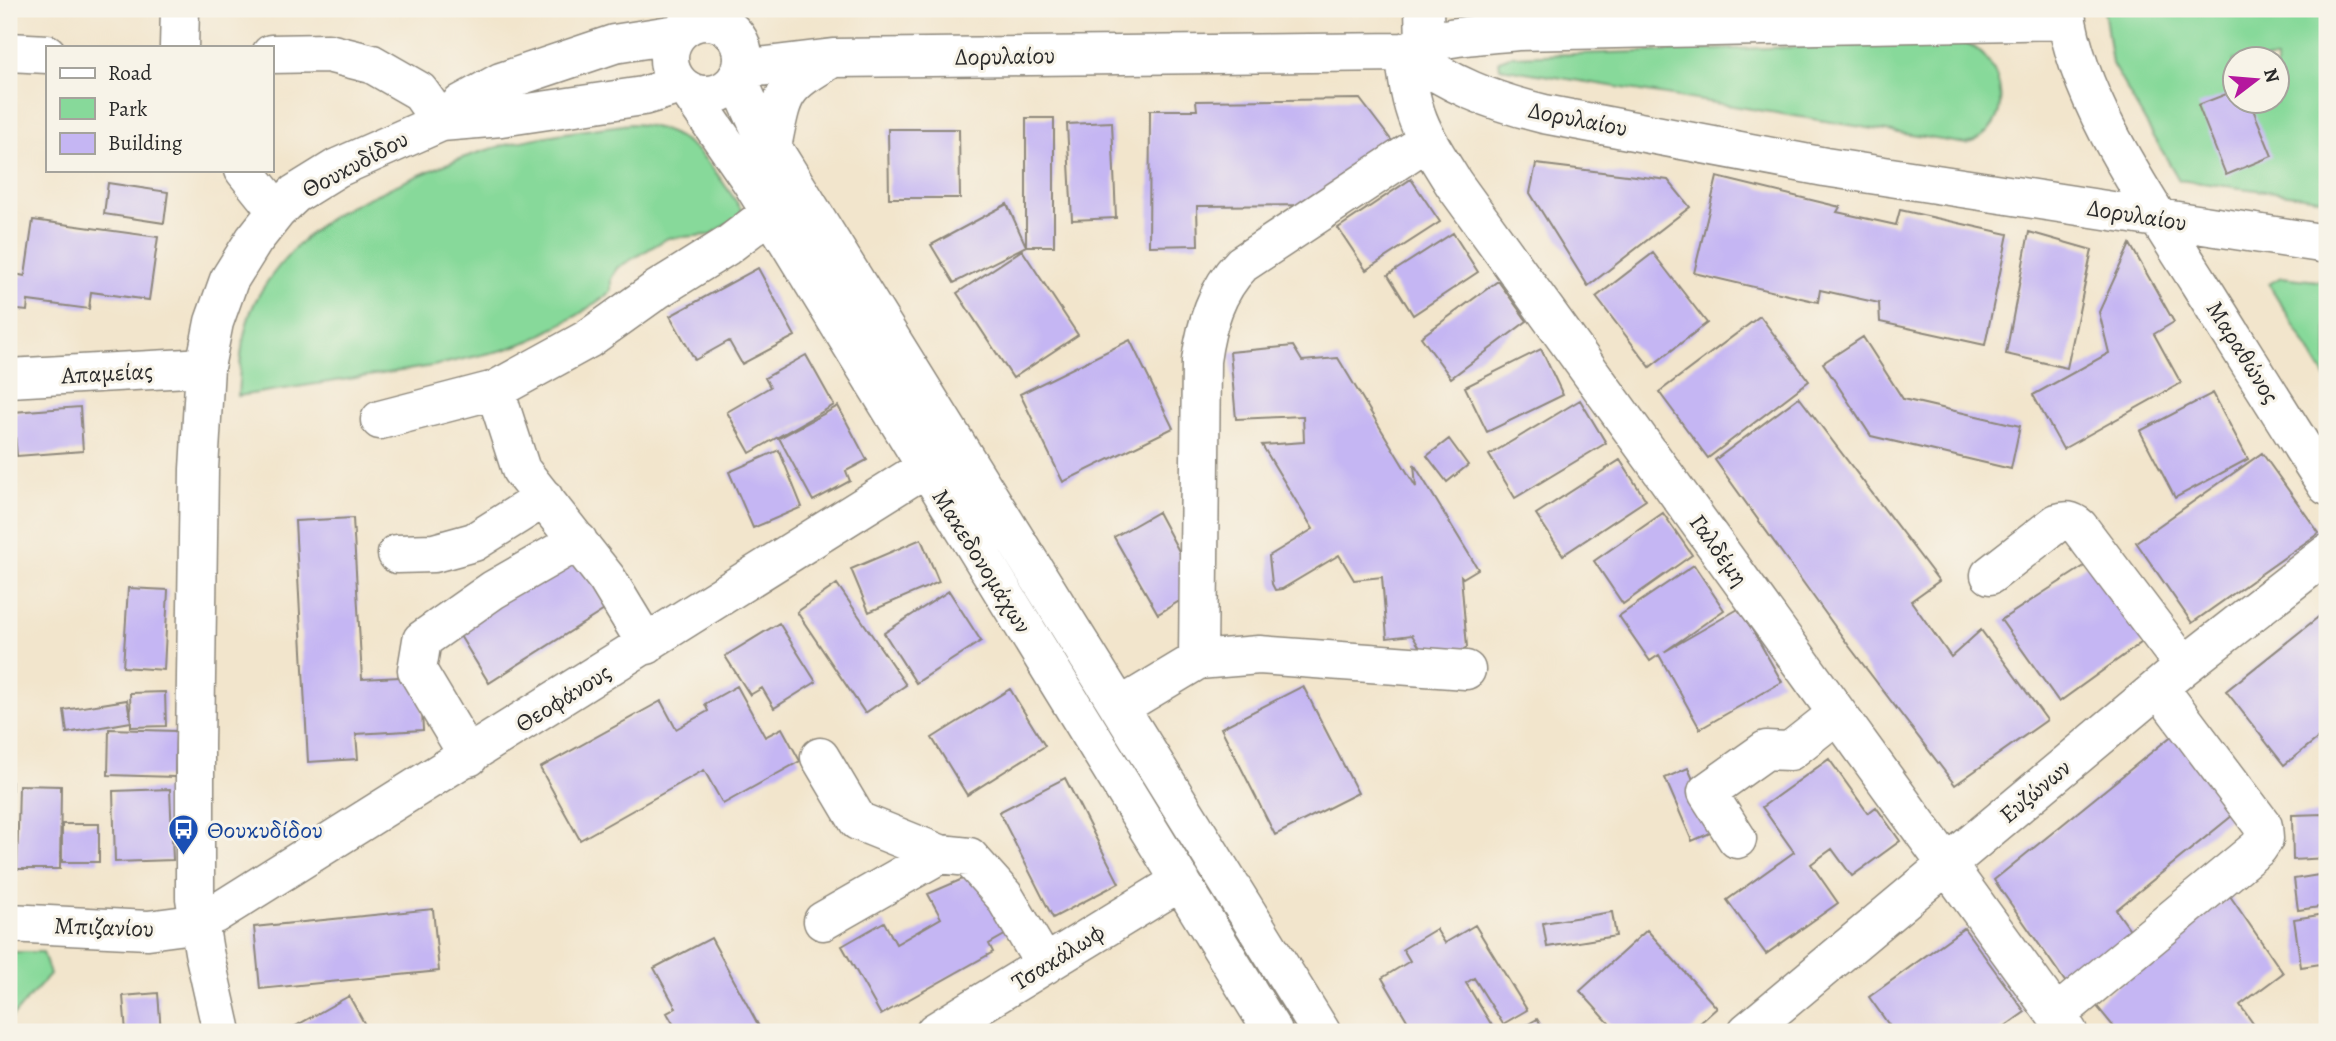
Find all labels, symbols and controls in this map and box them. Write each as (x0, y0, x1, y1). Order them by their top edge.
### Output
street label: Δορυλαίου (955, 39, 1055, 73)
legend (46, 46, 273, 172)
north arrow (2220, 46, 2290, 116)
text: Road (108, 59, 152, 87)
text: N (2257, 65, 2286, 86)
street label: Δορυλαίου (1526, 94, 1630, 144)
text: Park (108, 95, 148, 123)
street label: Θουκυδίδου (296, 123, 414, 205)
text: Building (108, 129, 183, 157)
street label: Δορυλαίου (2085, 191, 2189, 239)
street label: Μαραθώνος (2199, 295, 2287, 409)
street label: Απαμείας (59, 355, 154, 391)
street label: Μακεδονομάχων (925, 483, 1039, 639)
street label: Γαλδέμη (1682, 508, 1756, 592)
street label: Θεοφάνους (509, 656, 617, 740)
street label: Ευζώνων (1993, 752, 2078, 830)
bus stop icon: Θουκυδίδου (167, 813, 201, 857)
place label: Θουκυδίδου (207, 814, 323, 846)
street label: Μπιζανίου (53, 909, 155, 945)
street label: Τσακάλωφ (1006, 916, 1110, 998)

